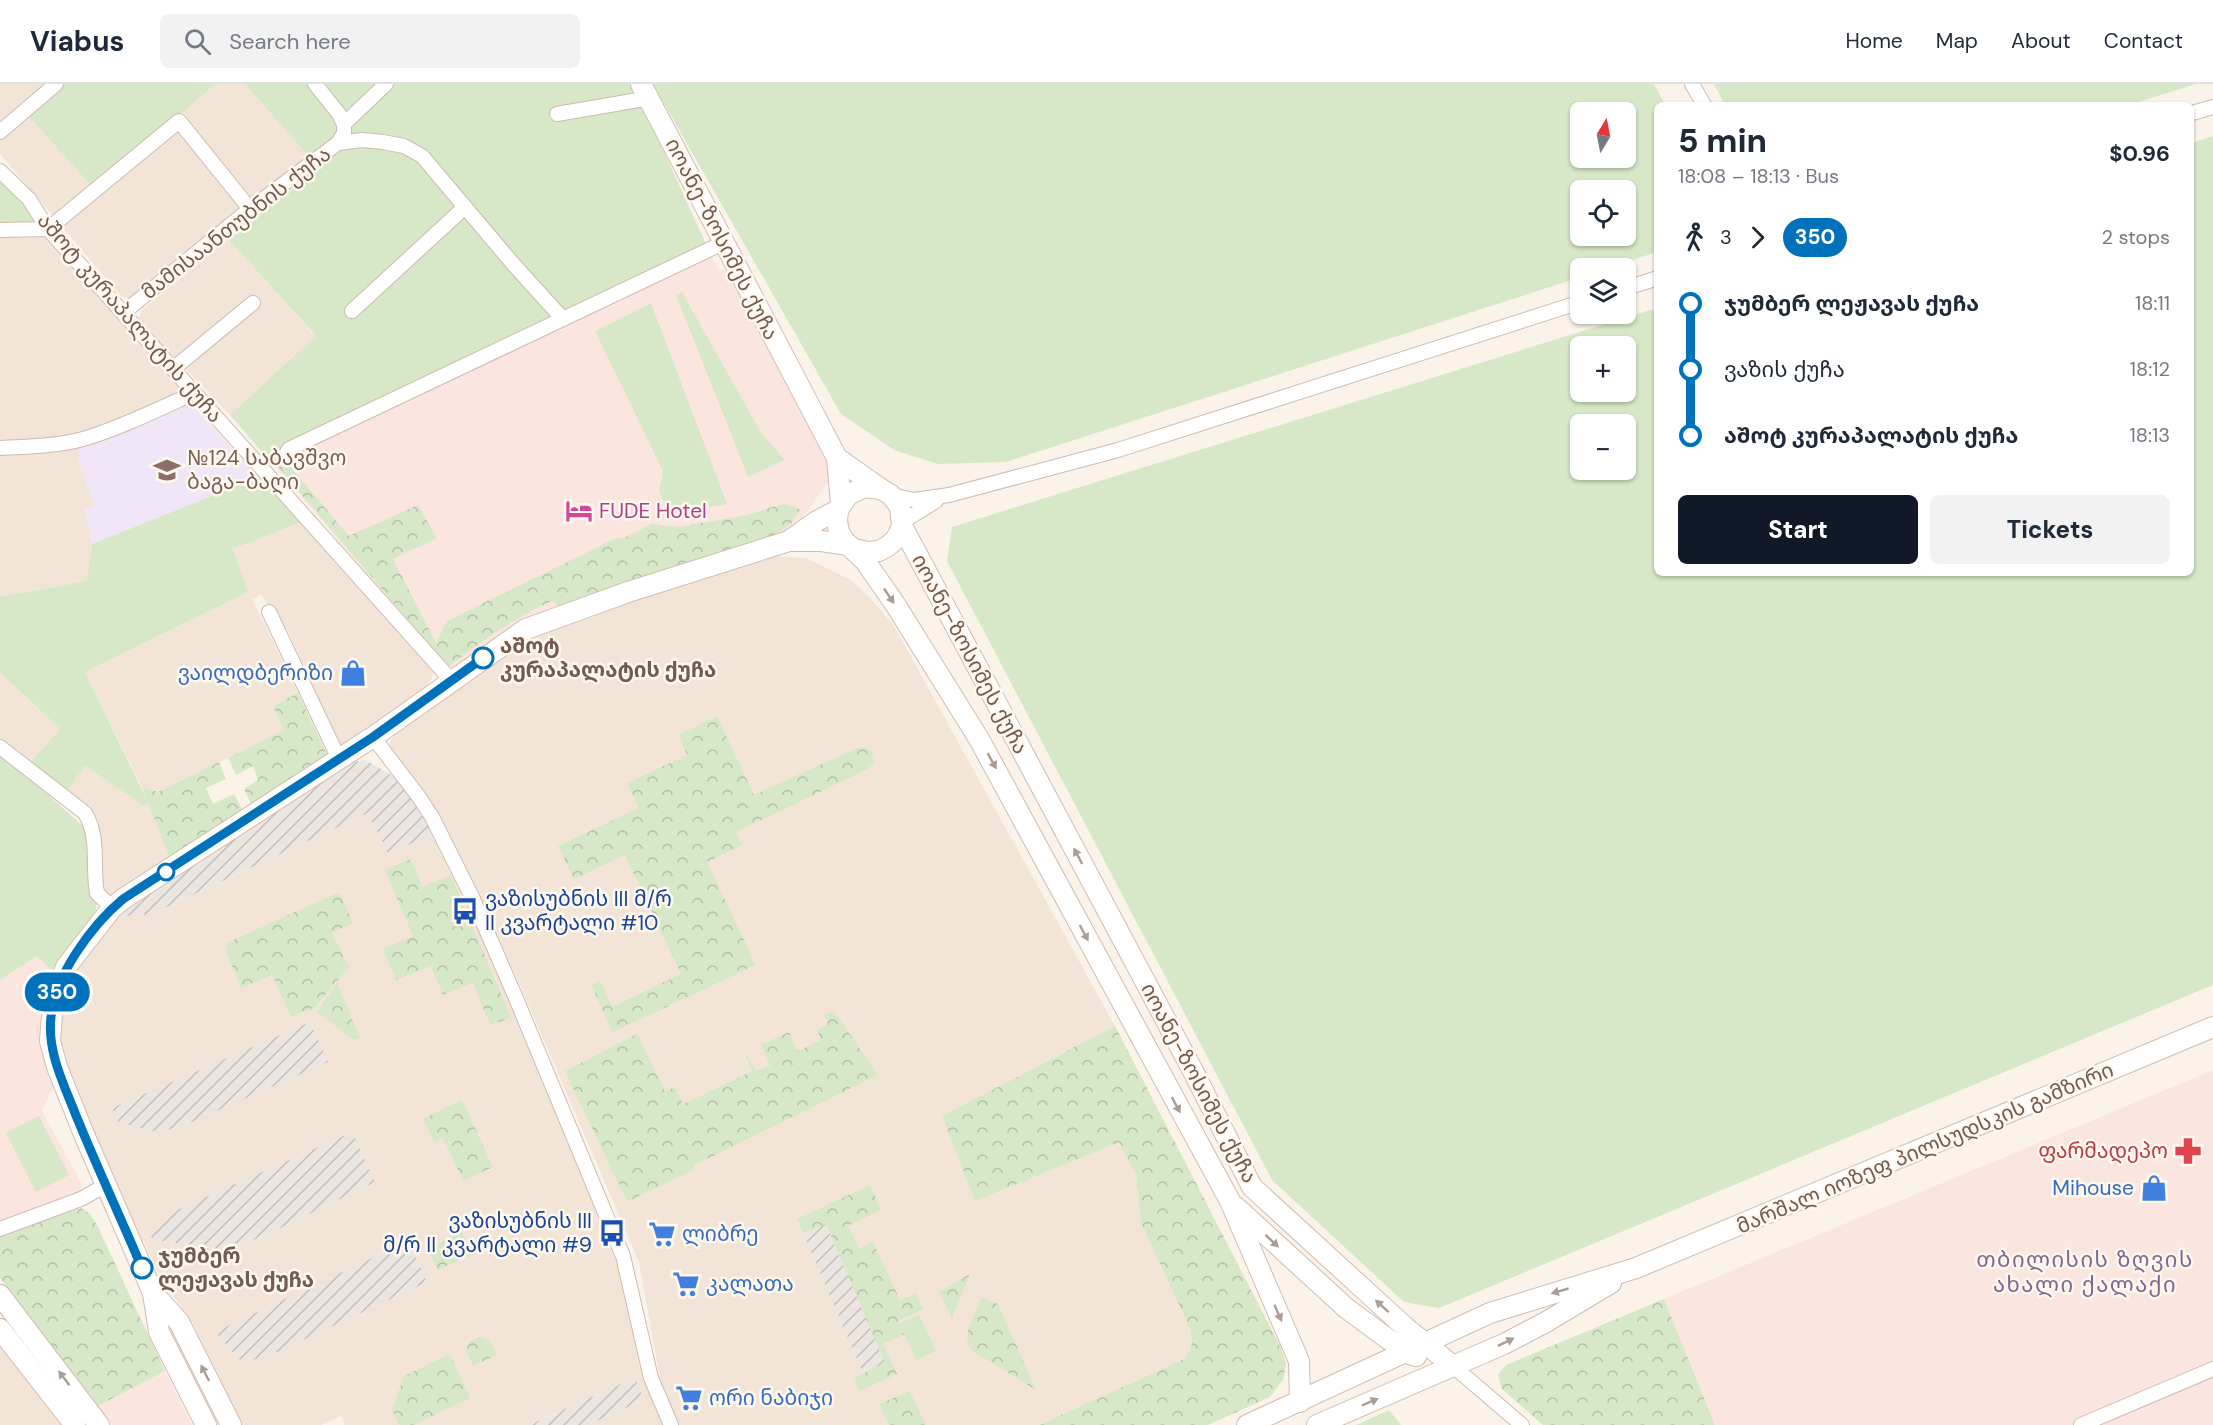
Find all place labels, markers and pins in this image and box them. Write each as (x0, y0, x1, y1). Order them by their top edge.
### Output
place label: №124 საბავშვო ბაგა-ბაღი (187, 444, 346, 496)
school or university icon: №124 საბავშვო ბაგა-ბაღი (152, 455, 182, 485)
hotel icon: FUDE Hotel (564, 496, 594, 526)
place label: FUDE Hotel (599, 497, 707, 525)
place label: აშოტ კურაპალატის ქუჩა (500, 632, 716, 684)
marker: აშოტ კურაპალატის ქუჩა (472, 647, 494, 669)
shop icon: ვაილდბერიზი (338, 658, 368, 688)
place label: ვაილდბერიზი (178, 659, 333, 687)
unlabelled marker (157, 863, 175, 881)
place label: ვაზისუბნის III მ/რ II კვარტალი #10 (485, 885, 672, 937)
bus stop icon: ვაზისუბნის III მ/რ II კვარტალი #10 (450, 896, 480, 926)
pharmacy icon: ფარმადეპო (2173, 1136, 2203, 1166)
place label: ფარმადეპო (2038, 1137, 2168, 1165)
shop icon: Mihouse (2139, 1173, 2169, 1203)
place label: Mihouse (2052, 1174, 2134, 1202)
place label: ვაზისუბნის III მ/რ II კვარტალი #9 (383, 1207, 592, 1259)
bus stop icon: ვაზისუბნის III მ/რ II კვარტალი #9 (597, 1218, 627, 1248)
supermarket icon: ლიბრე (647, 1219, 677, 1249)
place label: ლიბრე (682, 1220, 759, 1248)
place label: ჯუმბერ ლეჟავას ქუჩა (158, 1242, 314, 1294)
marker: ჯუმბერ ლეჟავას ქუჩა (131, 1257, 153, 1279)
supermarket icon: კალათა (671, 1269, 701, 1299)
place label: კალათა (706, 1270, 794, 1298)
supermarket icon: ორი ნაბიჯი (674, 1383, 704, 1413)
place label: ორი ნაბიჯი (709, 1384, 833, 1412)

